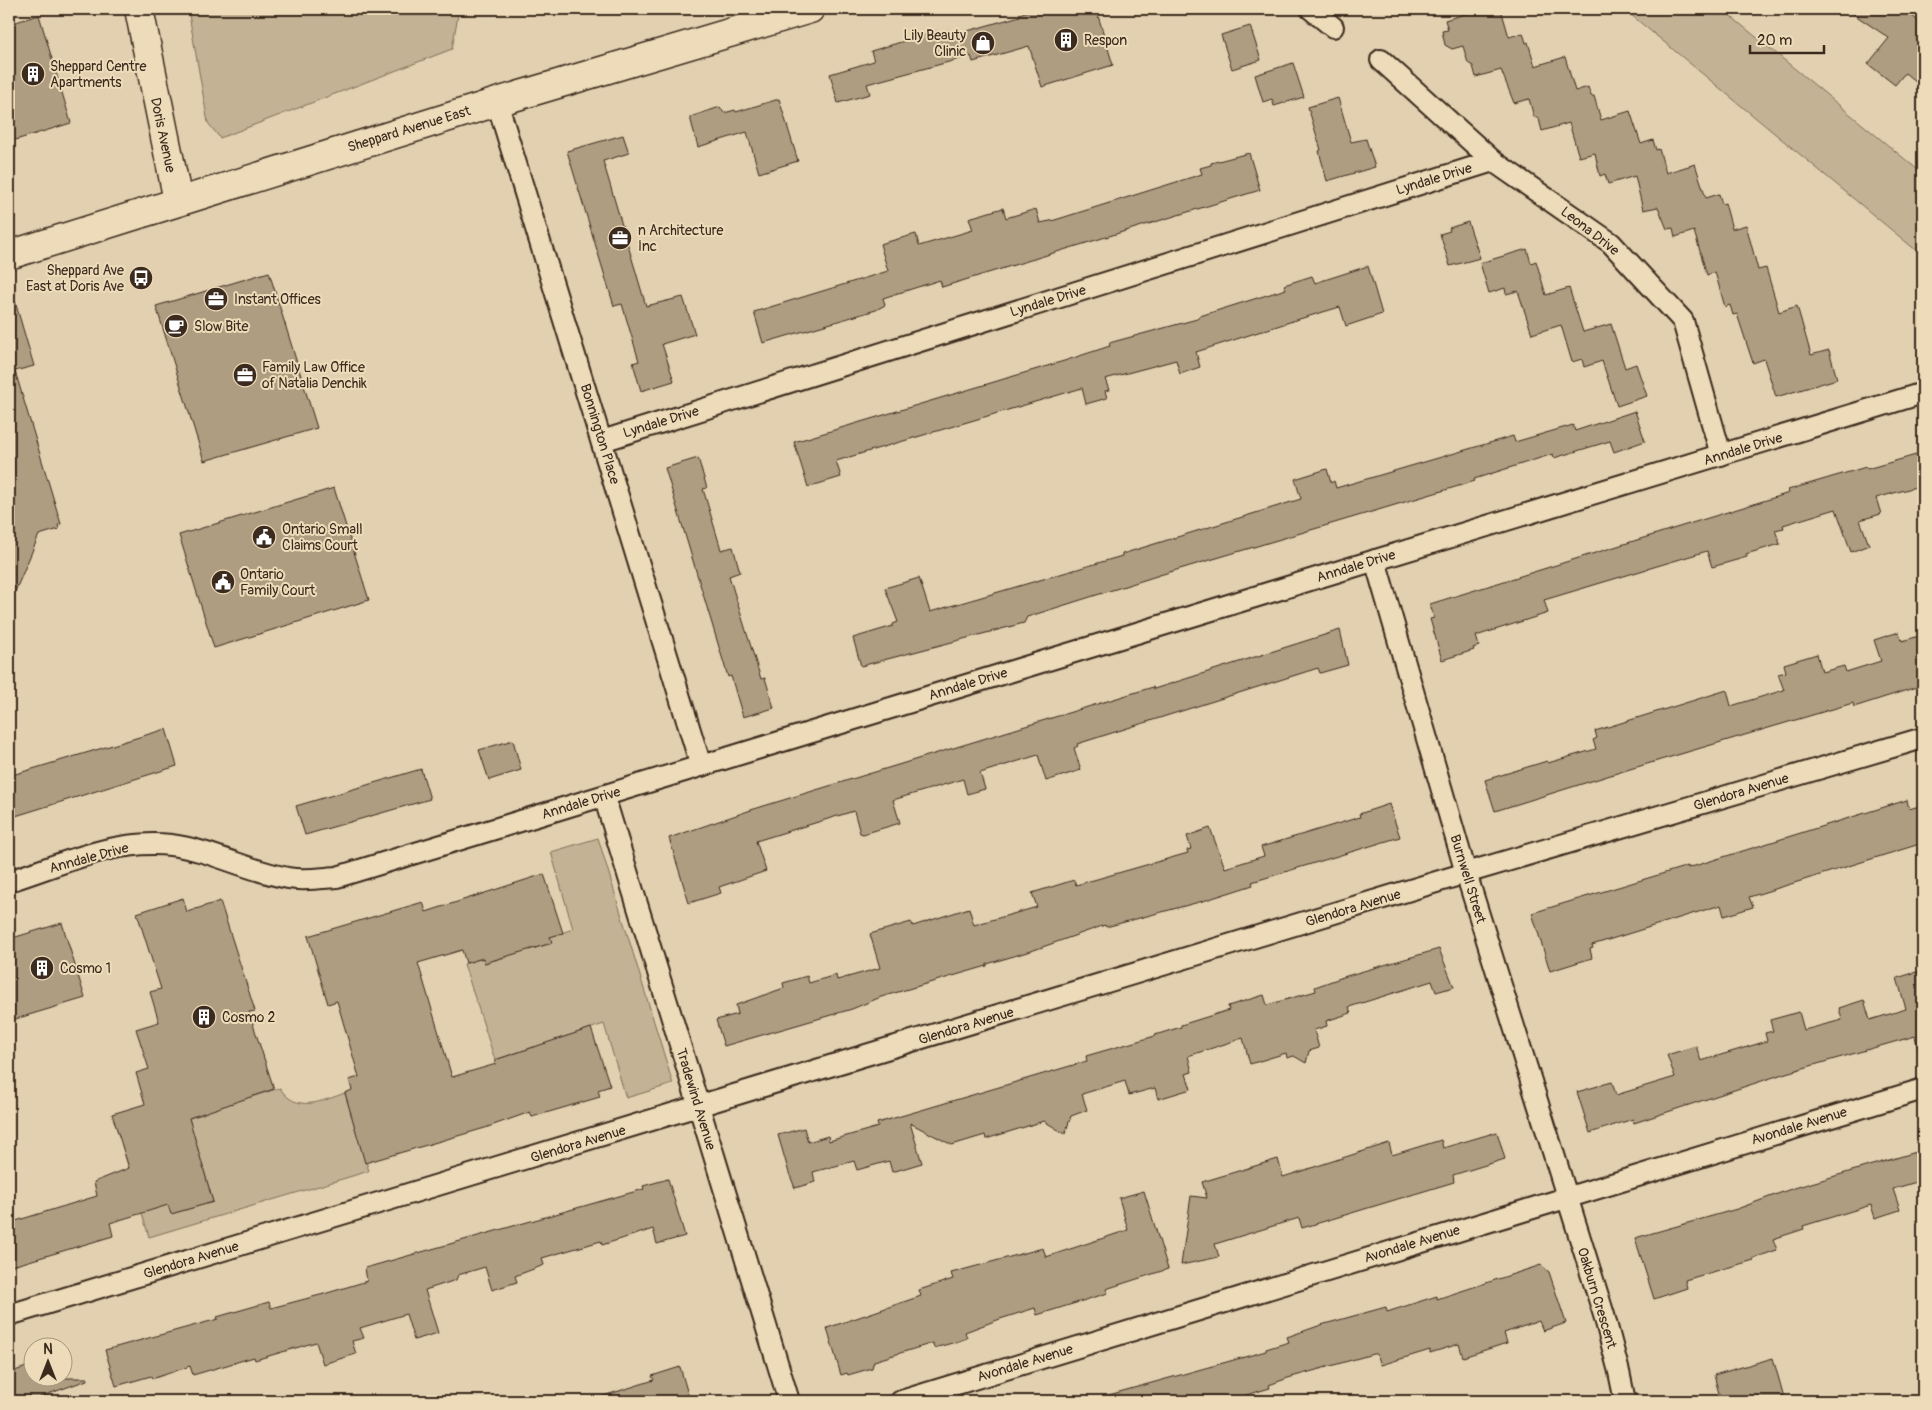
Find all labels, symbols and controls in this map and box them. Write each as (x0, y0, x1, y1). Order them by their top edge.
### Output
scale bar (1750, 22, 1823, 54)
place label: Lily Beauty Clinic (904, 27, 966, 60)
building icon: Respon (1053, 27, 1079, 53)
shop icon: Lily Beauty Clinic (970, 30, 996, 56)
text: 20 m (1757, 31, 1792, 50)
place label: Respon (1084, 32, 1127, 49)
place label: Sheppard Centre Apartments (50, 58, 146, 91)
building icon: Sheppard Centre Apartments (20, 61, 46, 87)
street label: Doris Avenue (147, 96, 179, 174)
street label: Sheppard Avenue East (345, 102, 473, 156)
street label: Lyndale Drive (1394, 159, 1474, 199)
street label: Leona Drive (1557, 203, 1623, 259)
place label: n Architecture Inc (638, 222, 723, 255)
office icon: n Architecture Inc (607, 225, 633, 251)
place label: Sheppard Ave East at Doris Ave (26, 262, 124, 295)
bus stop icon: Sheppard Ave East at Doris Ave (128, 265, 154, 291)
street label: Lyndale Drive (1008, 281, 1088, 321)
office icon: Instant Offices (203, 286, 229, 312)
place label: Instant Offices (234, 291, 322, 308)
cafe icon: Slow Bite (163, 313, 189, 339)
place label: Slow Bite (194, 318, 248, 335)
place label: Family Law Office of Natalia Denchik (262, 359, 367, 392)
office icon: Family Law Office of Natalia Denchik (232, 362, 258, 388)
street label: Bonnington Place (577, 382, 623, 486)
street label: Lyndale Drive (621, 402, 701, 442)
street label: Anndale Drive (1702, 429, 1785, 469)
place label: Ontario Small Claims Court (282, 521, 363, 554)
public building icon: Ontario Small Claims Court (251, 524, 277, 550)
street label: Anndale Drive (1315, 546, 1398, 586)
place label: Ontario Family Court (240, 566, 316, 599)
public building icon: Ontario Family Court (210, 569, 236, 595)
street label: Anndale Drive (927, 664, 1010, 704)
street label: Glendora Avenue (1691, 769, 1791, 815)
street label: Anndale Drive (540, 783, 623, 823)
street label: Burnwell Street (1446, 833, 1490, 926)
street label: Anndale Drive (47, 839, 131, 877)
street label: Glendora Avenue (1303, 885, 1403, 931)
building icon: Cosmo 1 (29, 955, 55, 981)
place label: Cosmo 1 (60, 960, 111, 977)
street label: Glendora Avenue (916, 1003, 1016, 1049)
building icon: Cosmo 2 (191, 1004, 217, 1030)
place label: Cosmo 2 (222, 1009, 275, 1026)
street label: Tradewind Avenue (672, 1046, 720, 1152)
street label: Avondale Avenue (1749, 1103, 1849, 1149)
street label: Glendora Avenue (528, 1121, 628, 1167)
street label: Avondale Avenue (1362, 1221, 1462, 1267)
street label: Glendora Avenue (141, 1237, 241, 1283)
street label: Oakburn Crescent (1574, 1245, 1621, 1351)
north arrow (22, 1338, 72, 1388)
street label: Avondale Avenue (975, 1340, 1075, 1386)
text: N (43, 1341, 53, 1358)

